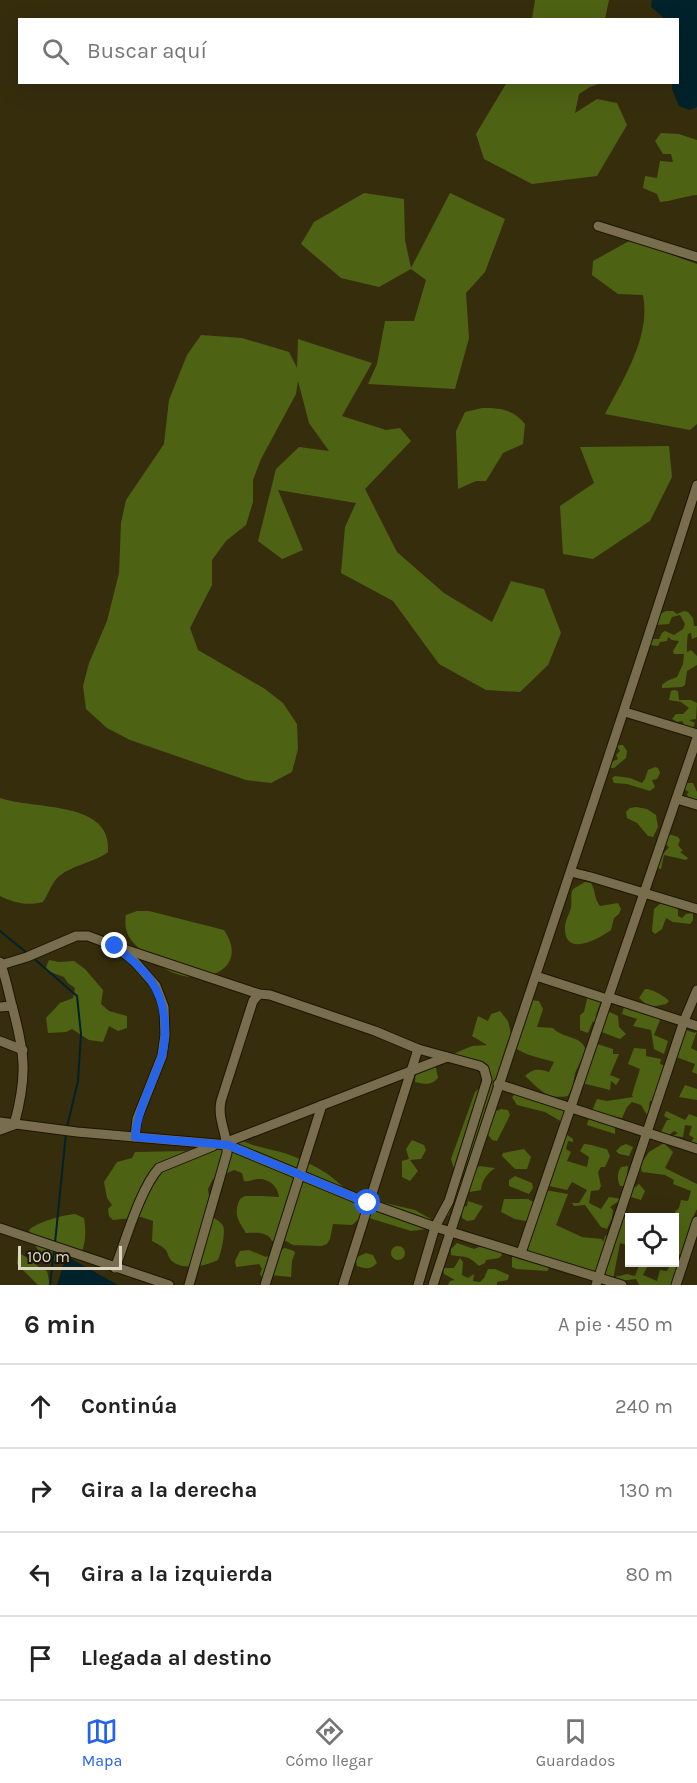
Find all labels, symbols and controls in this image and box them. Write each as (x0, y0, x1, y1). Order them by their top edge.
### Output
search box (18, 18, 679, 84)
icon: search (39, 35, 72, 68)
text: Buscar aquí (87, 38, 207, 64)
route end (101, 932, 127, 958)
route start (354, 1189, 380, 1215)
map controls (625, 1213, 679, 1267)
button: locate (625, 1213, 679, 1267)
scale bar (18, 1243, 122, 1270)
text: 100 m (27, 1247, 70, 1266)
text: 6 min (24, 1309, 96, 1340)
text: A pie · 450 m (558, 1313, 673, 1336)
icon: ahead (24, 1390, 57, 1423)
text: Continúa (81, 1393, 177, 1419)
text: 240 m (615, 1395, 673, 1418)
icon: right (24, 1474, 57, 1507)
text: Gira a la derecha (81, 1477, 257, 1503)
text: 130 m (619, 1479, 673, 1502)
icon: left (24, 1558, 57, 1591)
text: Gira a la izquierda (81, 1561, 273, 1587)
text: 80 m (625, 1563, 673, 1586)
icon: arrive (24, 1642, 57, 1675)
text: Llegada al destino (81, 1645, 272, 1671)
tab: Mapa (82, 1715, 122, 1770)
tab: Cómo llegar (286, 1715, 372, 1770)
tab: Guardados (536, 1715, 615, 1770)

